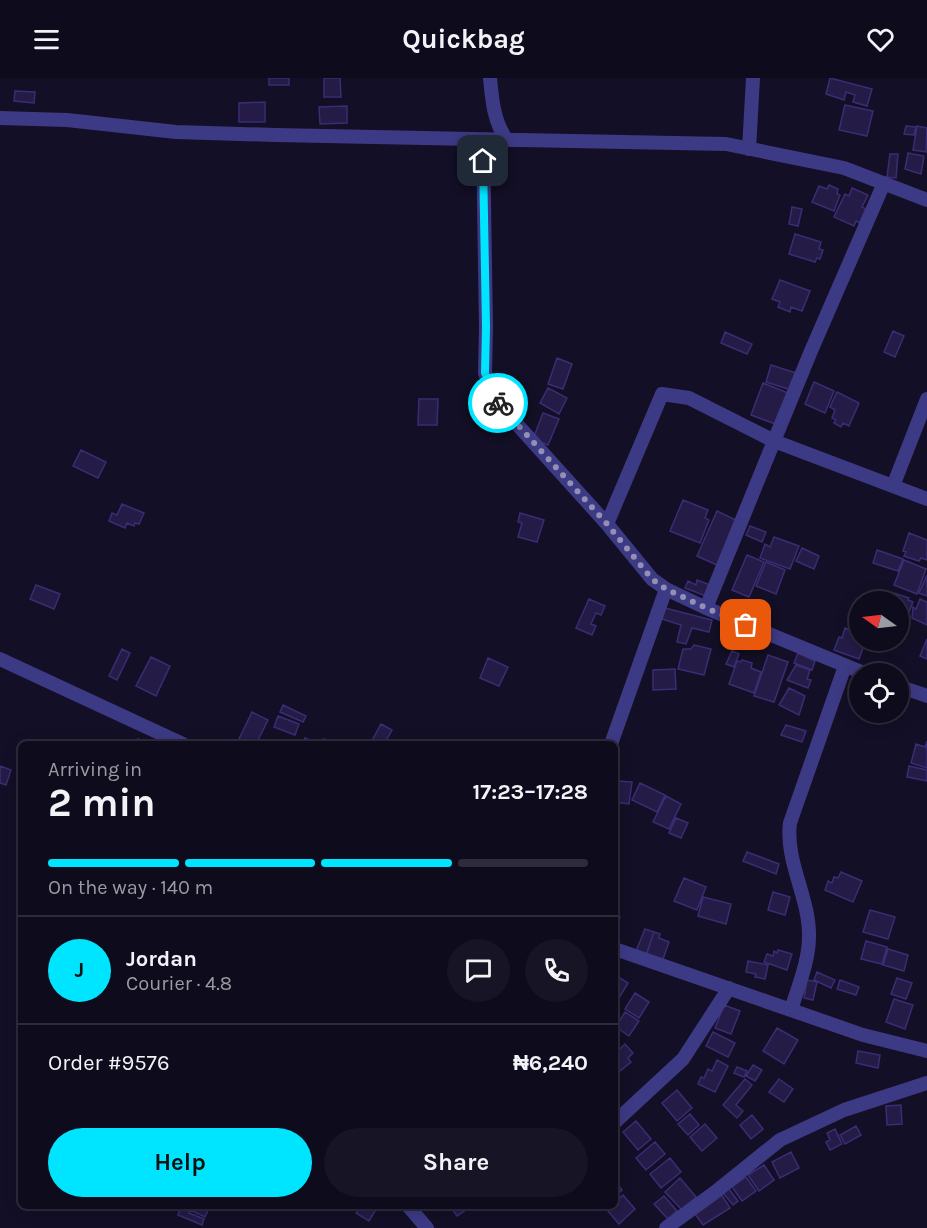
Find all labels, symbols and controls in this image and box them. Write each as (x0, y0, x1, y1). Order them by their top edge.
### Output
icon: menu (30, 23, 63, 56)
text: Quickbag (402, 23, 525, 55)
icon: heart (864, 23, 897, 56)
pin (457, 135, 508, 186)
icon: home (466, 144, 499, 177)
courier (468, 373, 528, 433)
icon: bike (482, 387, 515, 420)
north arrow (849, 591, 909, 651)
map controls (849, 591, 909, 723)
pin (720, 599, 771, 650)
icon: bag (729, 608, 762, 641)
button: locate (849, 663, 909, 723)
text: Arriving in (48, 758, 142, 781)
text: 17:23–17:28 (472, 779, 588, 805)
text: 2 min (48, 780, 156, 826)
text: On the way · 140 m (48, 876, 213, 899)
button: chat (447, 939, 510, 1002)
button: phone (525, 939, 588, 1002)
text: Jordan (126, 946, 197, 972)
text: J (75, 957, 84, 983)
text: Courier · 4.8 (126, 972, 232, 995)
text: Order #9576 (48, 1050, 170, 1076)
text: ₦6,240 (513, 1050, 588, 1076)
button: Help (48, 1128, 312, 1197)
button: Share (324, 1128, 588, 1197)

